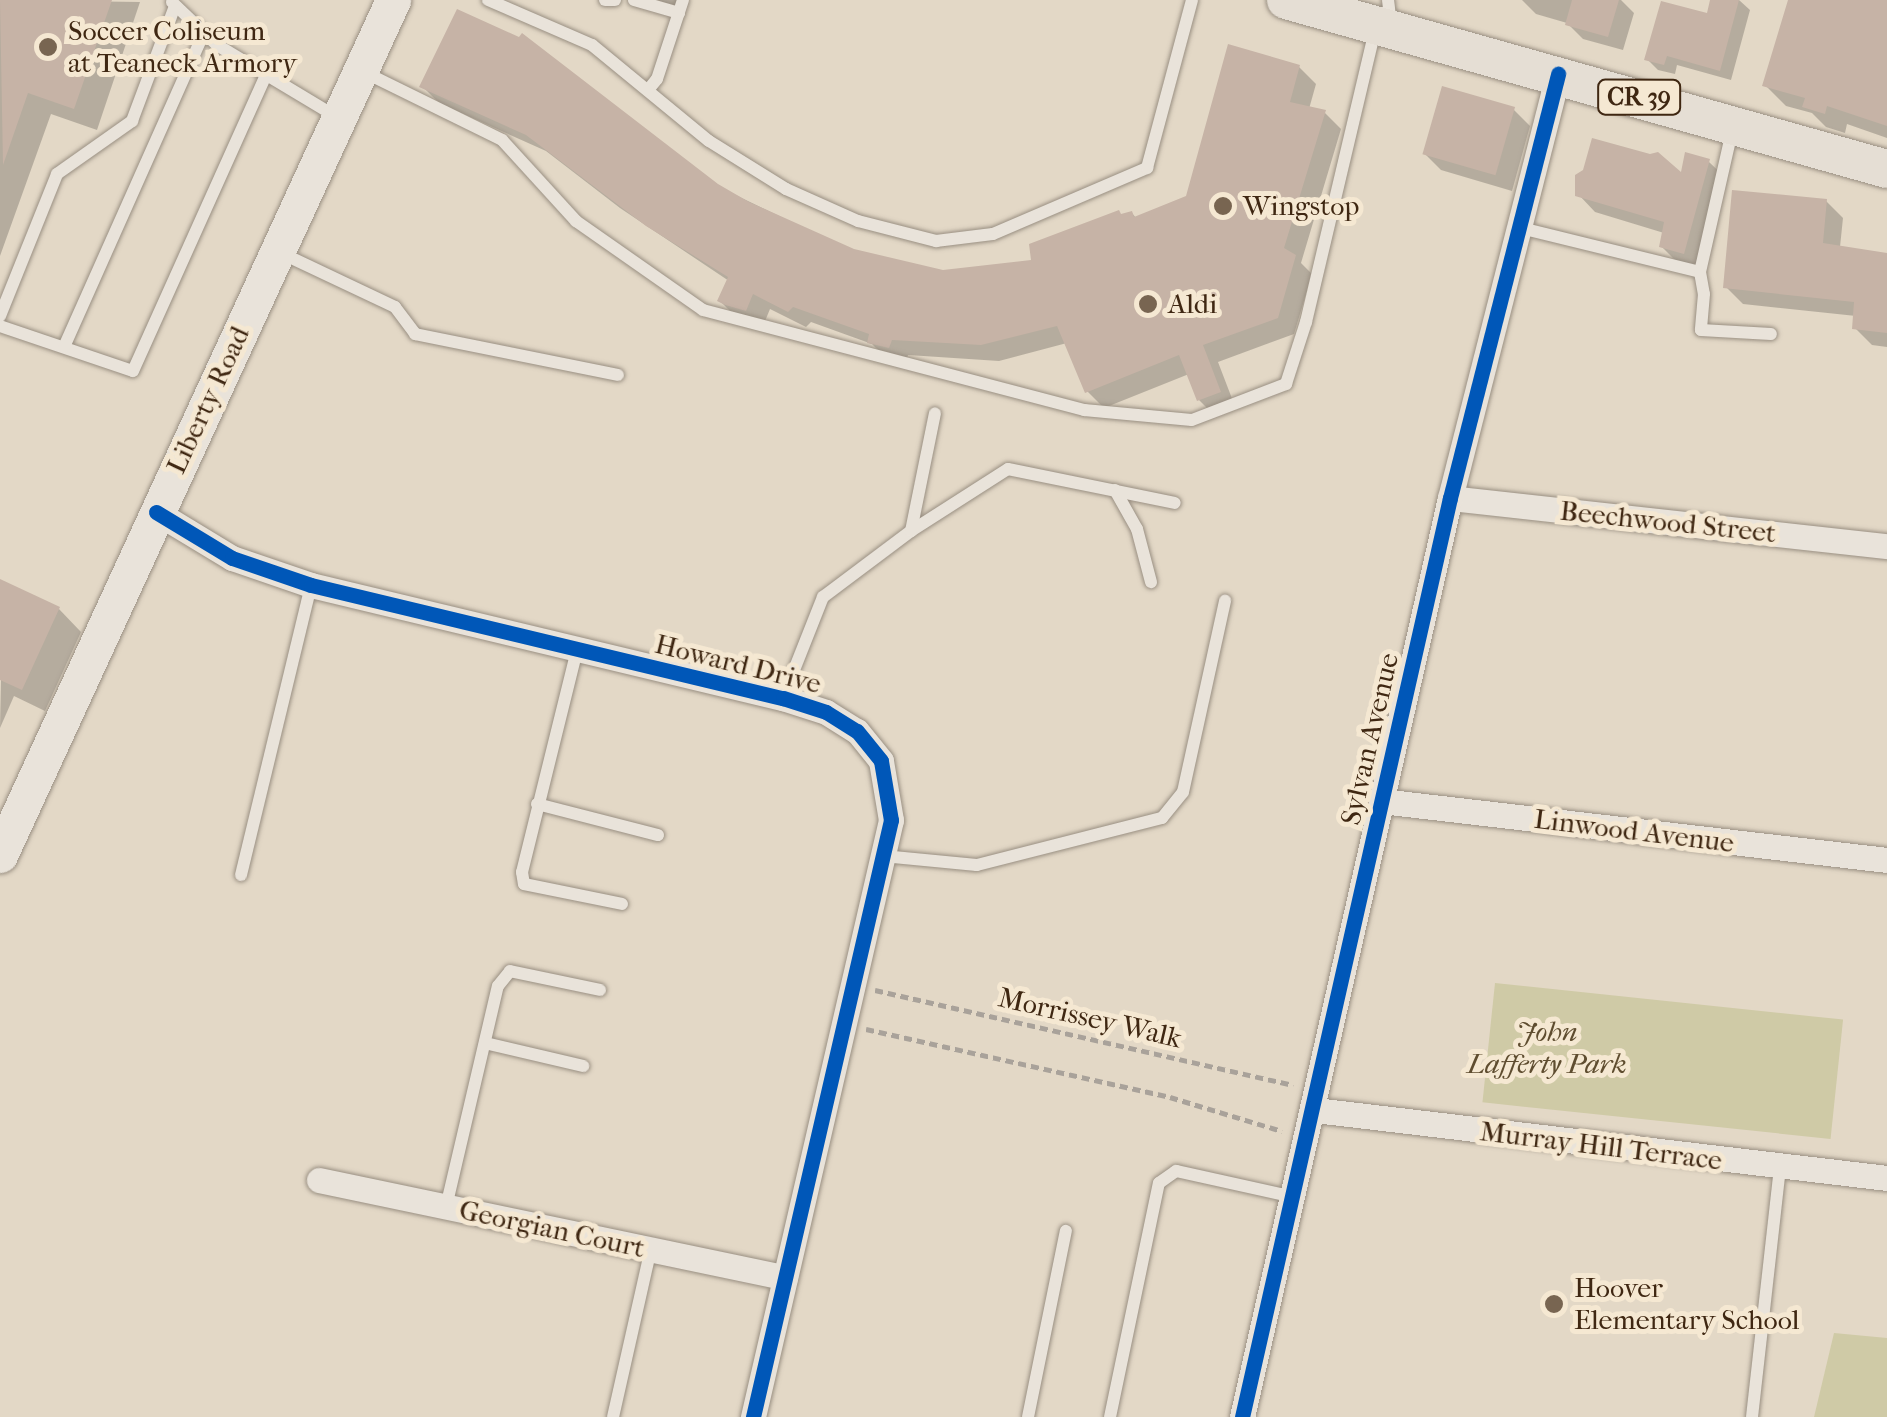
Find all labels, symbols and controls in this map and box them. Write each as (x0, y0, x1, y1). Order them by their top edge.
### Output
place label: Soccer Coliseum at Teaneck Armory (68, 14, 297, 80)
marker: Soccer Coliseum at Teaneck Armory (37, 36, 59, 58)
road number: CR 39 (1596, 77, 1682, 117)
place label: Wingstop (1243, 189, 1360, 223)
marker: Wingstop (1212, 195, 1234, 217)
place label: Aldi (1168, 287, 1217, 321)
marker: Aldi (1137, 293, 1159, 315)
street label: Liberty Road (159, 321, 257, 479)
street label: Beechwood Street (1558, 494, 1778, 550)
street label: Howard Drive (651, 627, 825, 701)
street label: Sylvan Avenue (1334, 650, 1406, 828)
street label: Linwood Avenue (1532, 802, 1736, 860)
street label: Morrissey Walk (995, 981, 1185, 1055)
park label: John Lafferty Park (1467, 1015, 1627, 1081)
street label: Murray Hill Terrace (1478, 1114, 1724, 1178)
street label: Georgian Court (456, 1193, 648, 1265)
place label: Hoover Elementary School (1574, 1271, 1800, 1337)
marker: Hoover Elementary School (1543, 1293, 1565, 1315)

